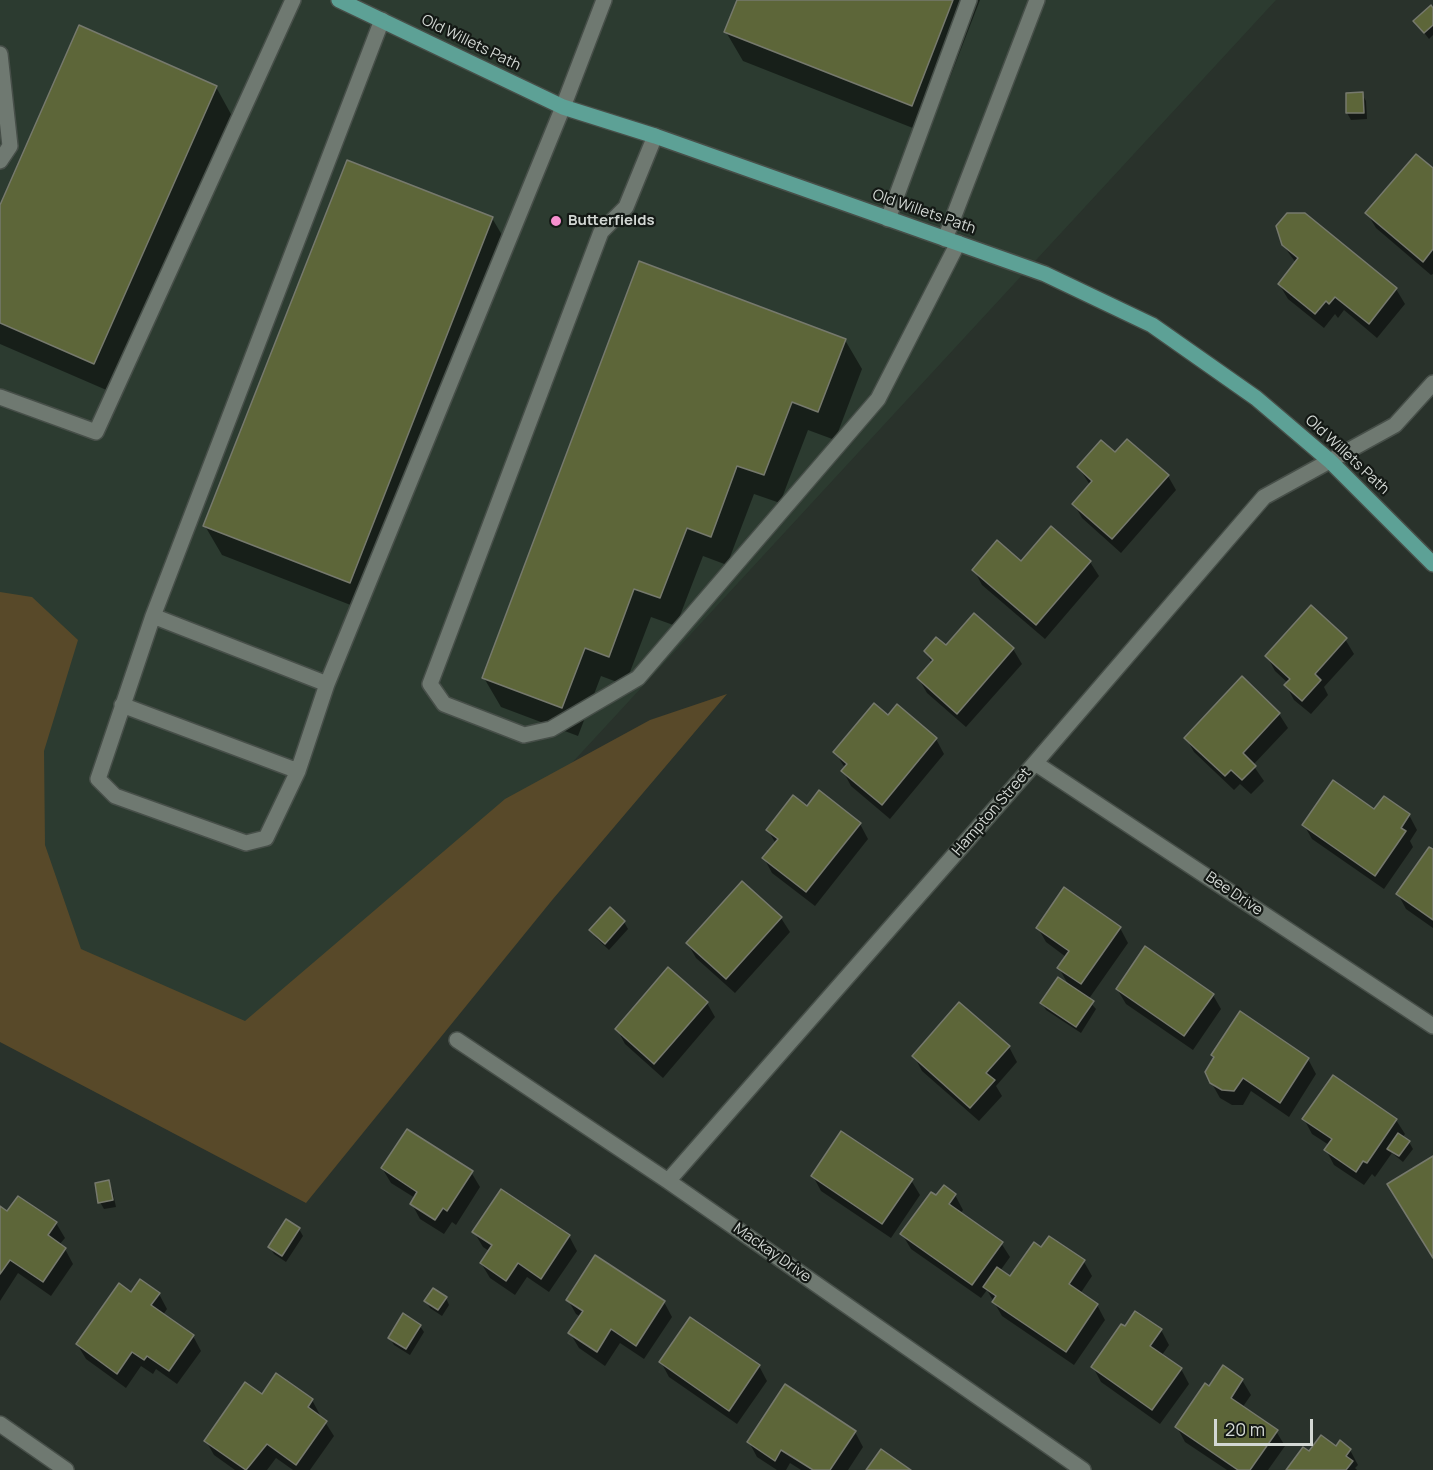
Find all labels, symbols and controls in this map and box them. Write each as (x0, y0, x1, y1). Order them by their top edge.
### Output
street label: Old Willets Path (418, 11, 524, 75)
street label: Old Willets Path (870, 186, 978, 238)
place label: Butterfields (568, 212, 655, 230)
marker: Butterfields (549, 214, 563, 228)
street label: Old Willets Path (1301, 412, 1393, 498)
street label: Hampton Street (949, 764, 1035, 860)
street label: Bee Drive (1202, 868, 1266, 920)
street label: Mackay Drive (730, 1220, 814, 1286)
scale bar (1217, 1407, 1316, 1445)
text: 20 m (1225, 1417, 1265, 1441)

